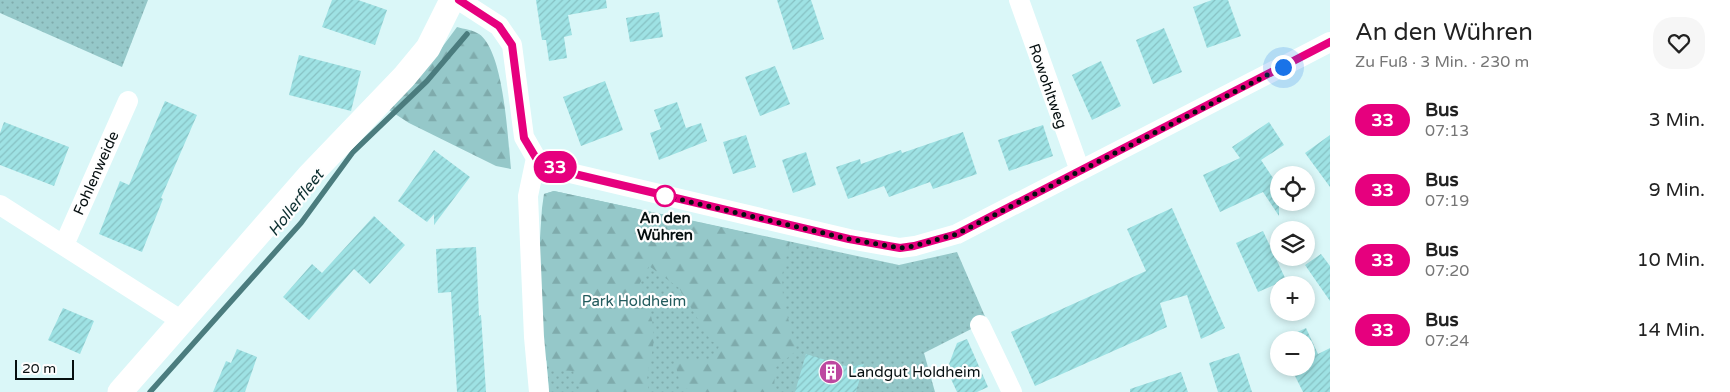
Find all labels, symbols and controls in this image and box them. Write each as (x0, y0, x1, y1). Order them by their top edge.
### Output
button: heart (1653, 17, 1705, 69)
text: An den Wühren (1355, 18, 1533, 47)
street label: Rowohltweg (1025, 41, 1071, 131)
text: Zu Fuß · 3 Min. · 230 m (1355, 52, 1529, 72)
your location (1271, 55, 1296, 80)
text: Bus (1425, 99, 1459, 121)
text: 33 (1371, 109, 1394, 131)
text: 3 Min. (1649, 109, 1705, 131)
text: 07:13 (1425, 121, 1469, 141)
street label: Fohlenweide (69, 128, 123, 218)
line badge: 33 (532, 151, 578, 183)
text: 33 (544, 156, 566, 178)
water label: Hollerfleet (264, 164, 329, 240)
map controls (1270, 166, 1315, 376)
button: locate (1270, 166, 1315, 211)
text: Bus (1425, 169, 1459, 191)
text: 33 (1371, 179, 1394, 201)
text: 9 Min. (1649, 179, 1705, 201)
marker: An den Wühren (654, 185, 676, 207)
text: 07:19 (1425, 191, 1469, 211)
place label: An den Wühren (637, 209, 693, 244)
button: layers (1270, 221, 1315, 266)
text: Bus (1425, 239, 1459, 261)
text: 33 (1371, 249, 1394, 271)
text: 10 Min. (1637, 249, 1705, 271)
text: 07:20 (1425, 261, 1469, 281)
button: + (1270, 276, 1315, 321)
park label: Park Holdheim (582, 292, 686, 310)
text: Bus (1425, 309, 1459, 331)
text: 33 (1371, 319, 1394, 341)
text: 14 Min. (1637, 319, 1705, 341)
button: − (1270, 331, 1315, 376)
text: 07:24 (1425, 331, 1469, 351)
scale bar (15, 357, 74, 380)
building icon: Landgut Holdheim (818, 359, 844, 385)
text: 20 m (22, 360, 56, 377)
place label: Landgut Holdheim (848, 363, 980, 381)

